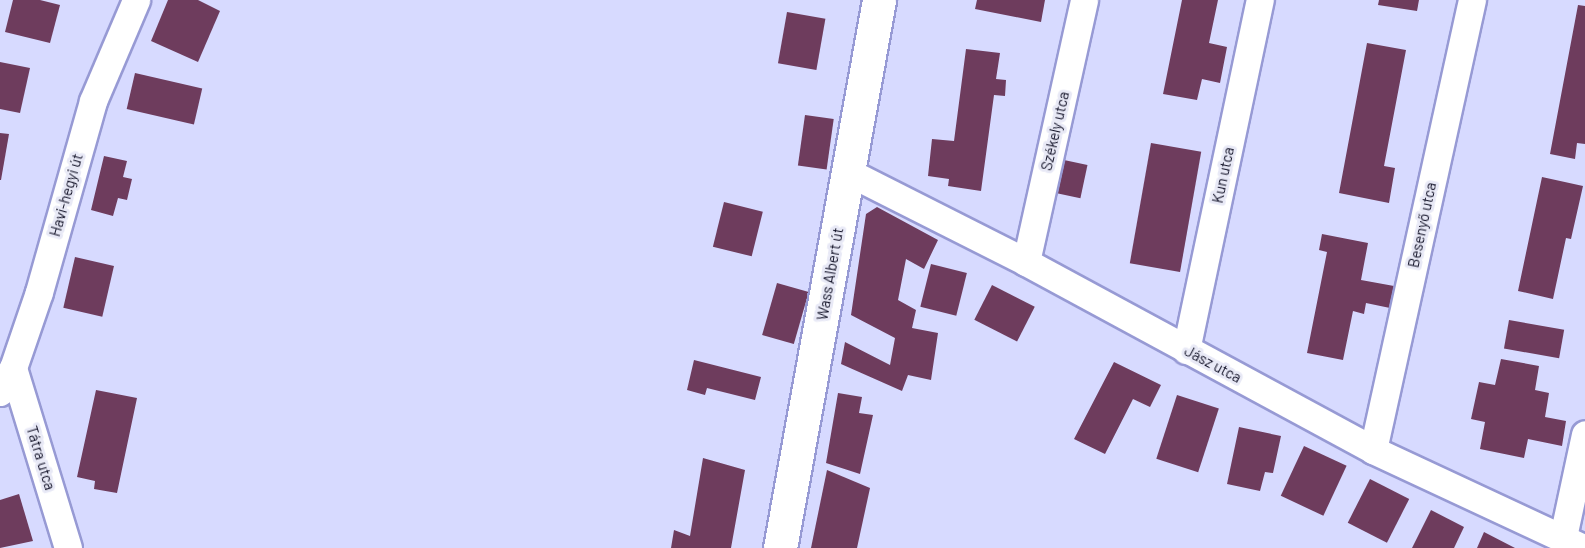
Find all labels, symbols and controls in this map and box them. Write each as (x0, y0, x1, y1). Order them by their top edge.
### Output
street label: Székely utca (1037, 90, 1073, 172)
street label: Kun utca (1208, 145, 1238, 205)
street label: Havi-hegyi út (46, 151, 86, 239)
street label: Besenyő utca (1404, 181, 1440, 269)
street label: Wass Albert út (813, 226, 847, 322)
street label: Jász utca (1181, 342, 1245, 386)
street label: Tátra utca (23, 424, 59, 492)

